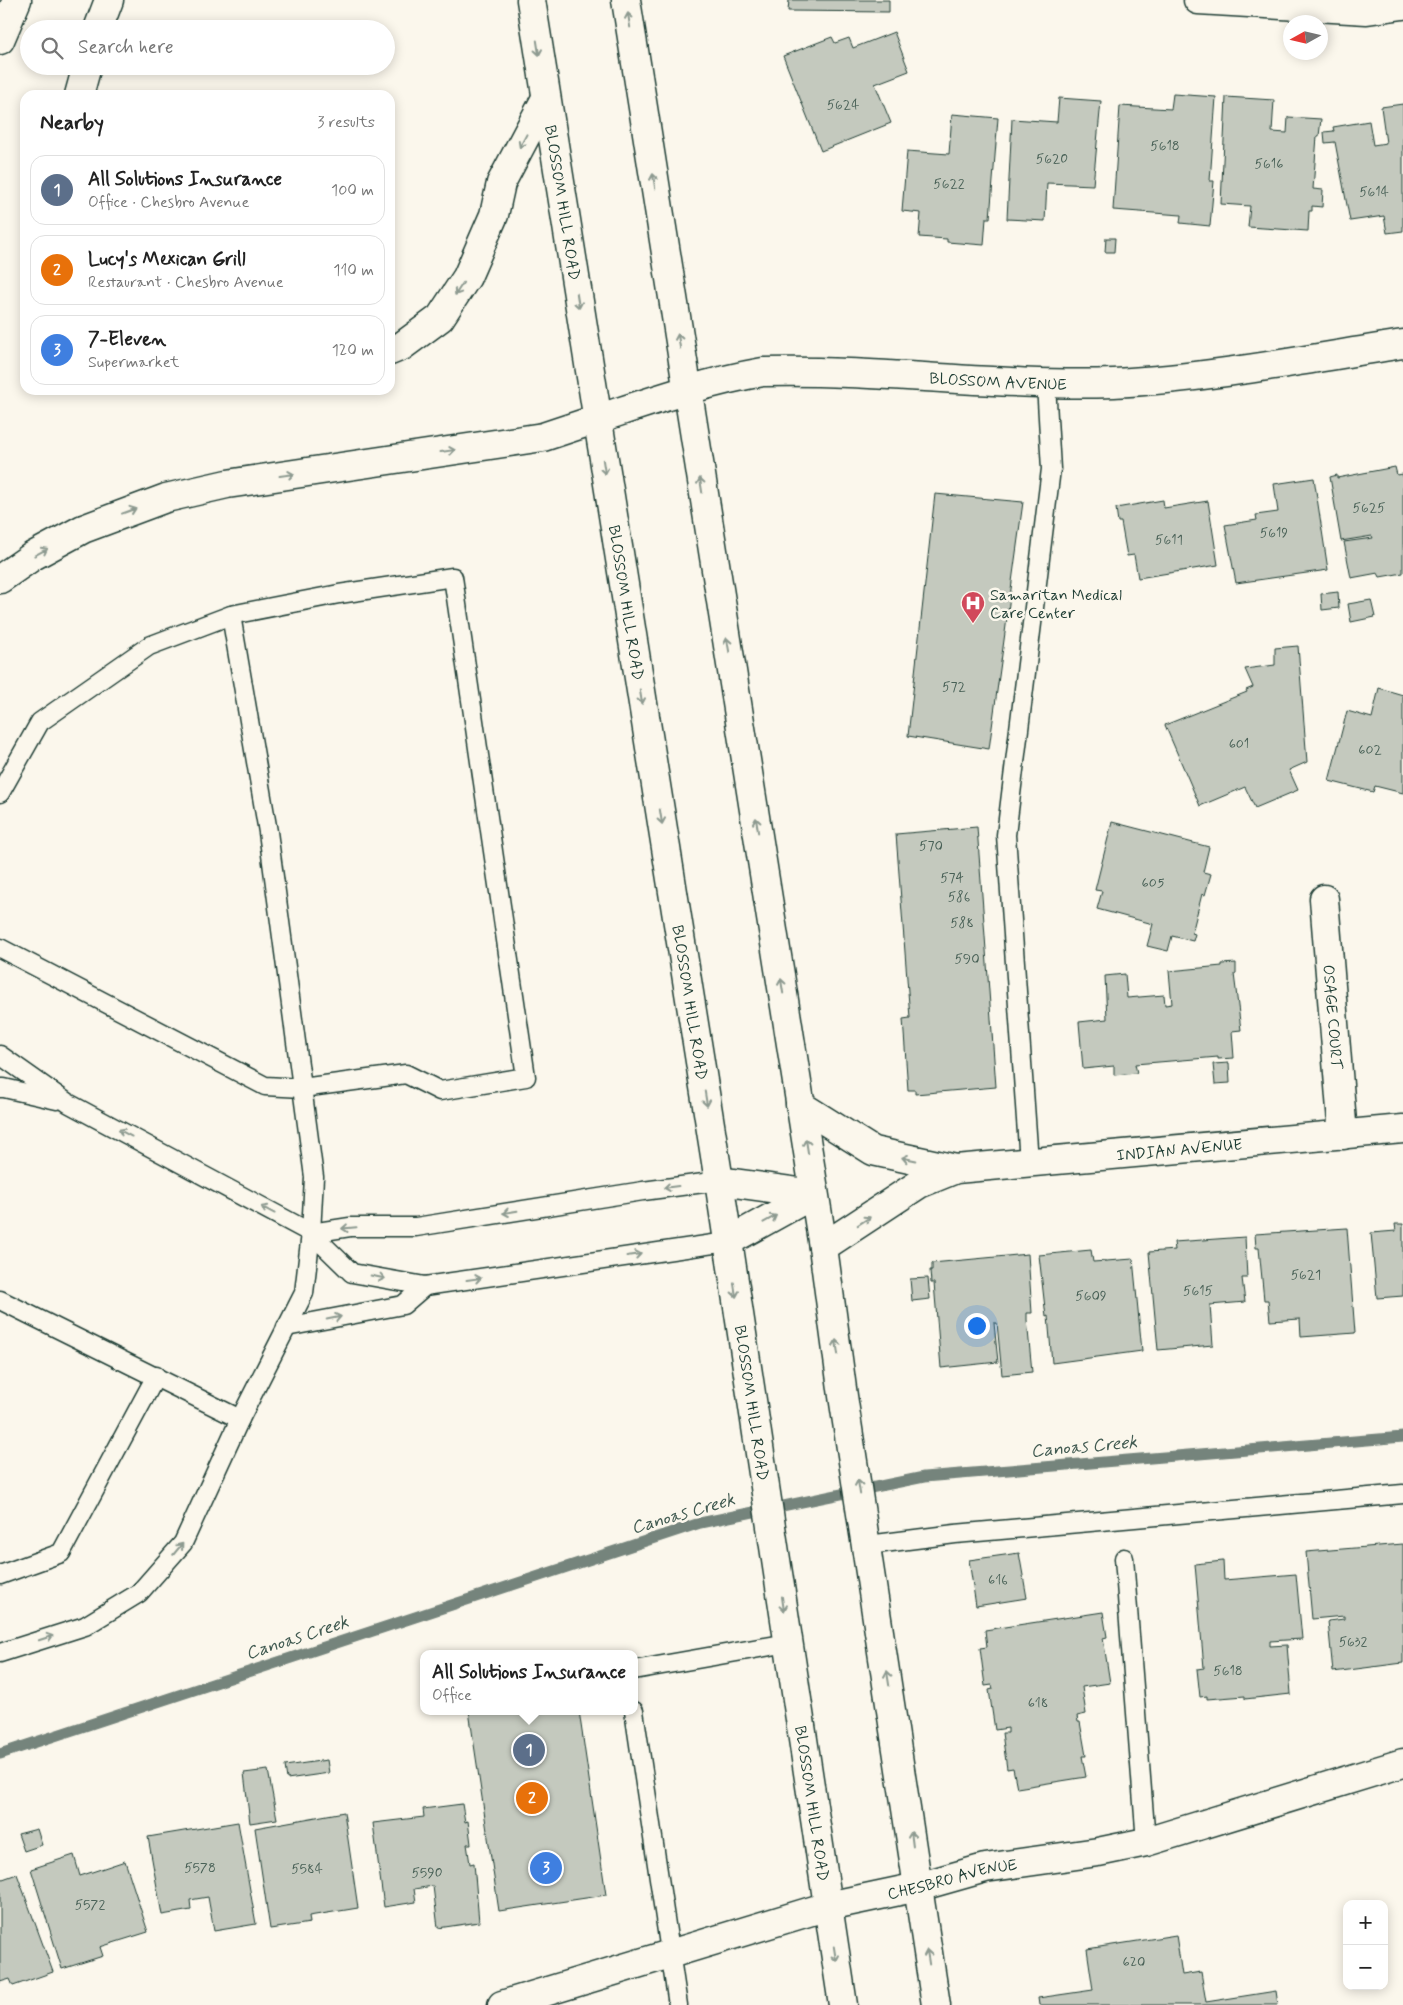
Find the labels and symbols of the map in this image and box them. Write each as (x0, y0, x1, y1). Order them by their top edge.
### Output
one-way arrow (624, 13, 634, 29)
north arrow (1283, 15, 1328, 60)
one-way arrow (533, 40, 543, 56)
house number: 5624 (827, 96, 859, 114)
street label: BLOSSOM HILL ROAD (539, 124, 584, 282)
one-way arrow (518, 133, 527, 148)
house number: 5618 (1150, 137, 1180, 155)
house number: 5620 (1036, 150, 1068, 168)
house number: 5616 (1255, 155, 1283, 173)
one-way arrow (648, 173, 658, 189)
house number: 5622 (933, 175, 965, 193)
house number: 5614 (1359, 183, 1389, 201)
one-way arrow (454, 282, 464, 296)
one-way arrow (574, 293, 584, 309)
one-way arrow (673, 334, 683, 350)
street label: BLOSSOM AVENUE (929, 368, 1067, 396)
one-way arrow (439, 446, 455, 456)
one-way arrow (600, 459, 610, 475)
one-way arrow (278, 470, 294, 480)
one-way arrow (696, 477, 706, 493)
house number: 5625 (1353, 499, 1385, 517)
one-way arrow (121, 506, 136, 515)
street label: BLOSSOM HILL ROAD (603, 524, 648, 682)
house number: 5619 (1260, 524, 1288, 542)
house number: 5611 (1155, 531, 1183, 549)
one-way arrow (33, 547, 48, 557)
place label: Samaritan Medical Care Center (990, 585, 1122, 624)
hospital icon: Samaritan Medical Care Center (960, 590, 986, 624)
one-way arrow (722, 638, 732, 654)
house number: 572 (942, 678, 966, 696)
one-way arrow (637, 689, 647, 705)
house number: 601 (1229, 735, 1249, 753)
house number: 602 (1358, 741, 1382, 759)
one-way arrow (656, 809, 666, 825)
one-way arrow (751, 818, 761, 834)
house number: 570 (919, 837, 943, 855)
house number: 574 (940, 869, 964, 887)
house number: 605 (1142, 874, 1165, 892)
house number: 586 (948, 888, 970, 906)
house number: 588 (950, 914, 974, 932)
street label: BLOSSOM HILL ROAD (666, 924, 712, 1082)
house number: 590 (954, 950, 980, 968)
street label: OSAGE COURT (1317, 964, 1347, 1071)
one-way arrow (776, 978, 786, 994)
one-way arrow (701, 1090, 711, 1106)
one-way arrow (117, 1128, 132, 1138)
street label: INDIAN AVENUE (1116, 1134, 1243, 1167)
one-way arrow (802, 1139, 812, 1155)
one-way arrow (901, 1153, 917, 1163)
one-way arrow (663, 1182, 679, 1192)
one-way arrow (260, 1205, 275, 1215)
one-way arrow (503, 1207, 519, 1217)
one-way arrow (762, 1214, 777, 1223)
one-way arrow (857, 1216, 871, 1226)
one-way arrow (341, 1223, 357, 1233)
one-way arrow (626, 1250, 642, 1260)
house number: 5621 (1291, 1266, 1321, 1284)
one-way arrow (370, 1273, 386, 1283)
one-way arrow (465, 1274, 481, 1284)
one-way arrow (730, 1282, 740, 1298)
house number: 5615 (1183, 1282, 1213, 1300)
house number: 5609 (1075, 1287, 1107, 1305)
one-way arrow (326, 1313, 342, 1323)
your location (964, 1313, 990, 1339)
street label: BLOSSOM HILL ROAD (729, 1324, 773, 1482)
one-way arrow (832, 1340, 842, 1356)
water label: Canoas Creek (1030, 1430, 1138, 1464)
one-way arrow (853, 1480, 863, 1496)
water label: Canoas Creek (629, 1488, 738, 1540)
one-way arrow (172, 1542, 183, 1555)
house number: 616 (988, 1571, 1008, 1589)
one-way arrow (778, 1596, 788, 1612)
water label: Canoas Creek (243, 1610, 352, 1666)
one-way arrow (38, 1633, 54, 1642)
house number: 5632 (1339, 1633, 1367, 1651)
house number: 5618 (1213, 1662, 1243, 1680)
one-way arrow (883, 1671, 893, 1687)
house number: 618 (1028, 1694, 1048, 1712)
street label: BLOSSOM HILL ROAD (789, 1724, 833, 1882)
pin: 1 (513, 1731, 545, 1769)
pin: 2 (516, 1779, 548, 1817)
one-way arrow (907, 1831, 917, 1847)
pin: 3 (530, 1849, 562, 1887)
street label: CHESBRO AVENUE (886, 1855, 1019, 1905)
house number: 5578 (184, 1859, 216, 1877)
house number: 5584 (291, 1860, 323, 1878)
house number: 5590 (411, 1864, 443, 1882)
house number: 5572 (75, 1896, 105, 1914)
one-way arrow (831, 1946, 841, 1962)
one-way arrow (923, 1949, 933, 1965)
house number: 620 (1123, 1953, 1145, 1971)

